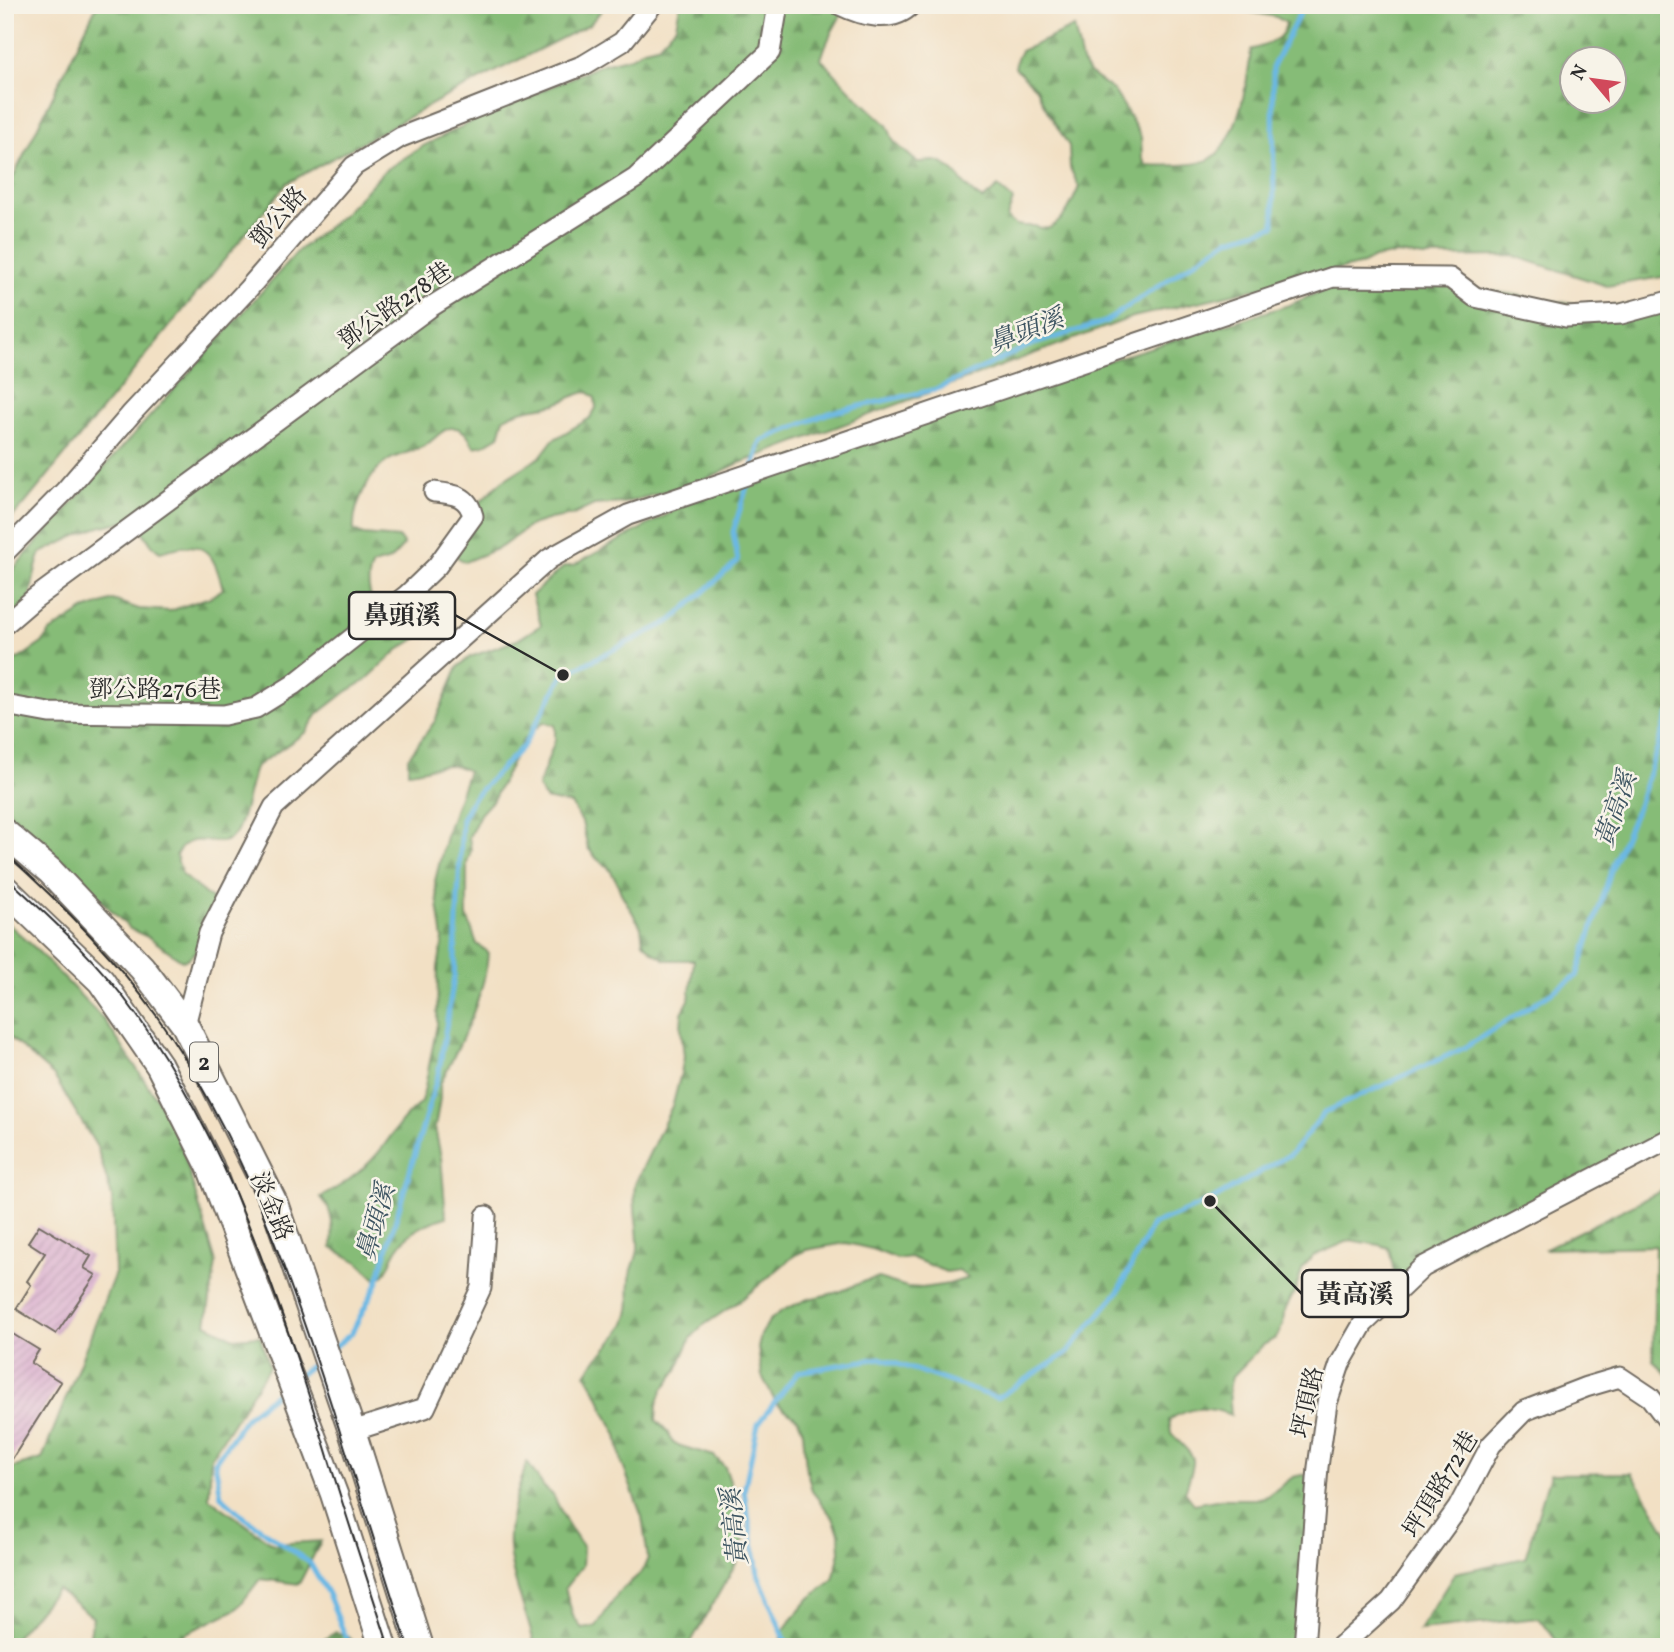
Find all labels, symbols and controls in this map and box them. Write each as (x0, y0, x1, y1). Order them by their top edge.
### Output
north arrow (1558, 46, 1628, 116)
text: N (1565, 60, 1595, 85)
street label: 鄧公路 (243, 180, 316, 257)
street label: 鄧公路278巷 (333, 255, 460, 358)
water label: 鼻頭溪 (984, 300, 1072, 363)
callout: 鼻頭溪 (349, 592, 455, 639)
text: 鼻頭溪 (363, 599, 441, 635)
street label: 鄧公路276巷 (89, 674, 221, 708)
water label: 黃高溪 (1587, 764, 1648, 852)
road number: 2 (190, 1042, 218, 1082)
street label: 淡金路 (240, 1167, 300, 1247)
water label: 鼻頭溪 (349, 1177, 406, 1265)
callout: 黃高溪 (1302, 1270, 1408, 1317)
text: 黃高溪 (1316, 1278, 1394, 1314)
street label: 坪頂路 (1284, 1364, 1334, 1441)
street label: 坪頂路72巷 (1395, 1425, 1488, 1545)
water label: 黃高溪 (714, 1483, 758, 1567)

